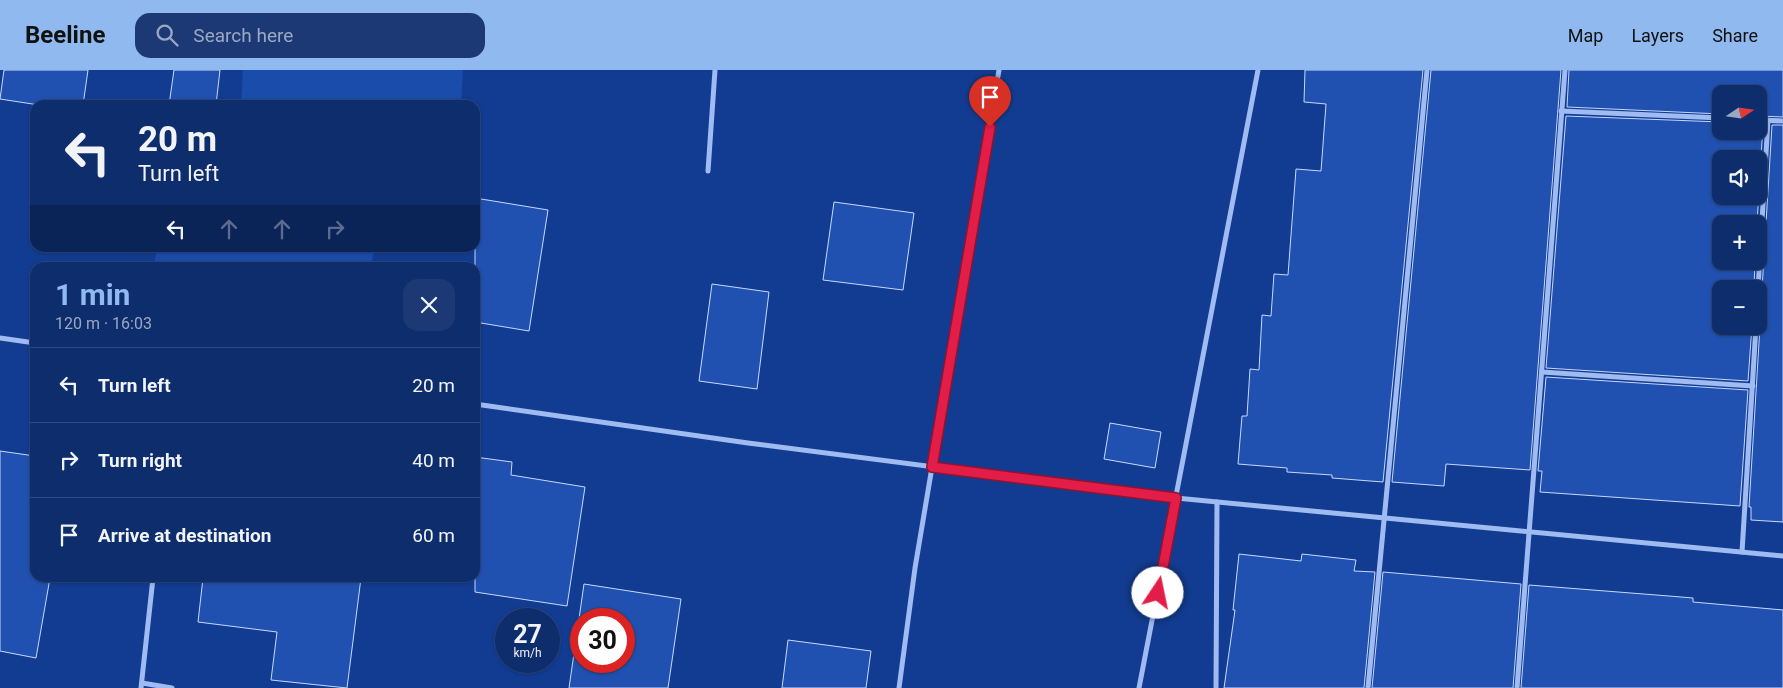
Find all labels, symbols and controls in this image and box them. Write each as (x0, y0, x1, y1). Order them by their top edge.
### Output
search box (135, 13, 485, 58)
text: Beeline (25, 21, 105, 49)
icon: search (153, 21, 181, 49)
text: Search here (193, 24, 293, 47)
text: Map (1568, 25, 1603, 46)
text: Layers (1631, 25, 1684, 46)
text: Share (1712, 25, 1758, 46)
pin (969, 76, 1011, 127)
icon: arrive (976, 83, 1004, 111)
north arrow (1712, 85, 1768, 140)
map controls (1712, 85, 1767, 335)
text: 20 m (138, 119, 217, 160)
icon: left (55, 120, 120, 185)
button: sound (1712, 150, 1767, 205)
text: Turn left (138, 161, 219, 186)
icon: left (162, 215, 190, 243)
icon: ahead (215, 215, 243, 243)
icon: ahead (268, 215, 296, 243)
icon: right (321, 215, 349, 243)
button: + (1712, 215, 1767, 270)
text: 1 min (55, 277, 130, 312)
button: close (403, 279, 455, 331)
button: − (1712, 280, 1767, 335)
text: 120 m · 16:03 (55, 314, 152, 333)
icon: left (55, 371, 83, 399)
text: Turn left (98, 374, 171, 397)
text: 20 m (412, 374, 455, 397)
icon: right (55, 446, 83, 474)
text: Turn right (98, 449, 182, 472)
text: 40 m (412, 449, 455, 472)
icon: arrive (55, 521, 83, 549)
text: Arrive at destination (98, 524, 271, 547)
text: 60 m (412, 524, 455, 547)
position arrow (1131, 566, 1183, 618)
speed limit sign: 30 (570, 608, 635, 673)
text: 27 (513, 620, 542, 649)
text: km/h (513, 646, 542, 660)

